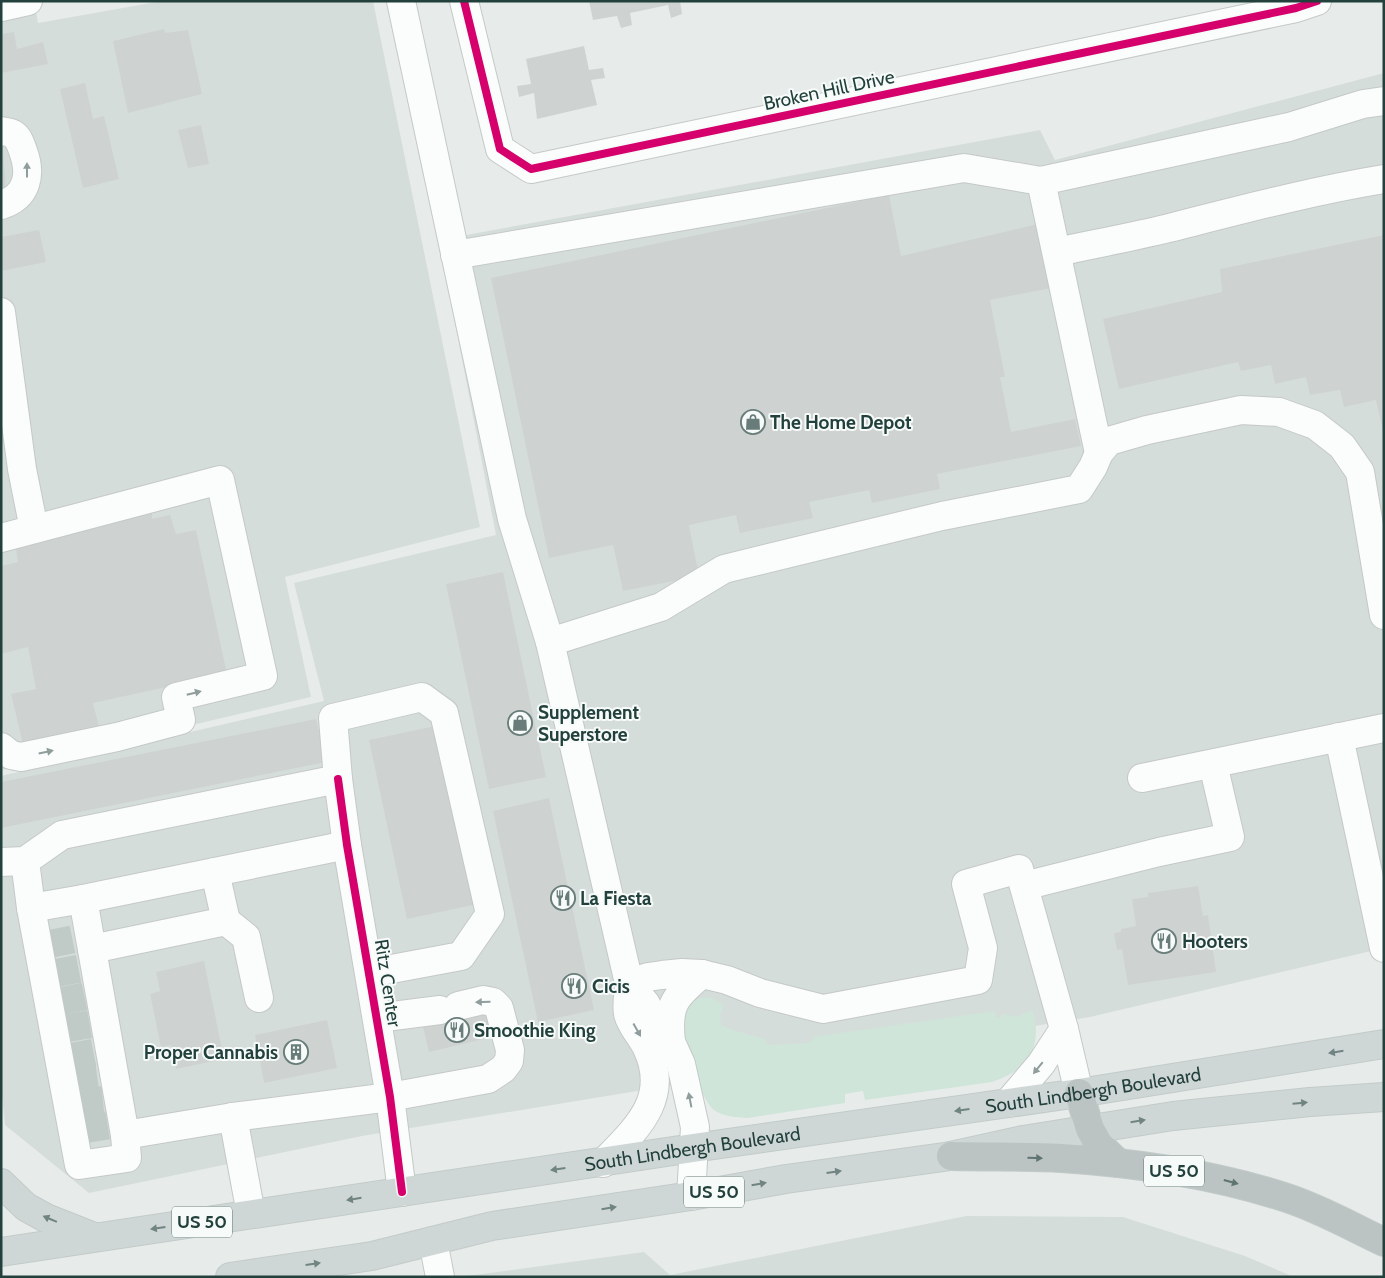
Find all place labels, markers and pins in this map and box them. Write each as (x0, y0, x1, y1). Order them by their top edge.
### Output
shop icon: The Home Depot (740, 409, 766, 435)
place label: The Home Depot (770, 411, 912, 434)
place label: Supplement Superstore (538, 701, 639, 746)
shop icon: Supplement Superstore (507, 710, 533, 736)
restaurant icon: La Fiesta (550, 885, 576, 911)
place label: La Fiesta (580, 887, 652, 910)
restaurant icon: Hooters (1151, 928, 1177, 954)
place label: Hooters (1182, 930, 1248, 953)
restaurant icon: Cicis (561, 973, 587, 999)
place label: Cicis (592, 975, 630, 998)
restaurant icon: Smoothie King (444, 1017, 470, 1043)
place label: Smoothie King (474, 1019, 596, 1042)
building icon: Proper Cannabis (283, 1039, 309, 1065)
place label: Proper Cannabis (144, 1041, 278, 1064)

